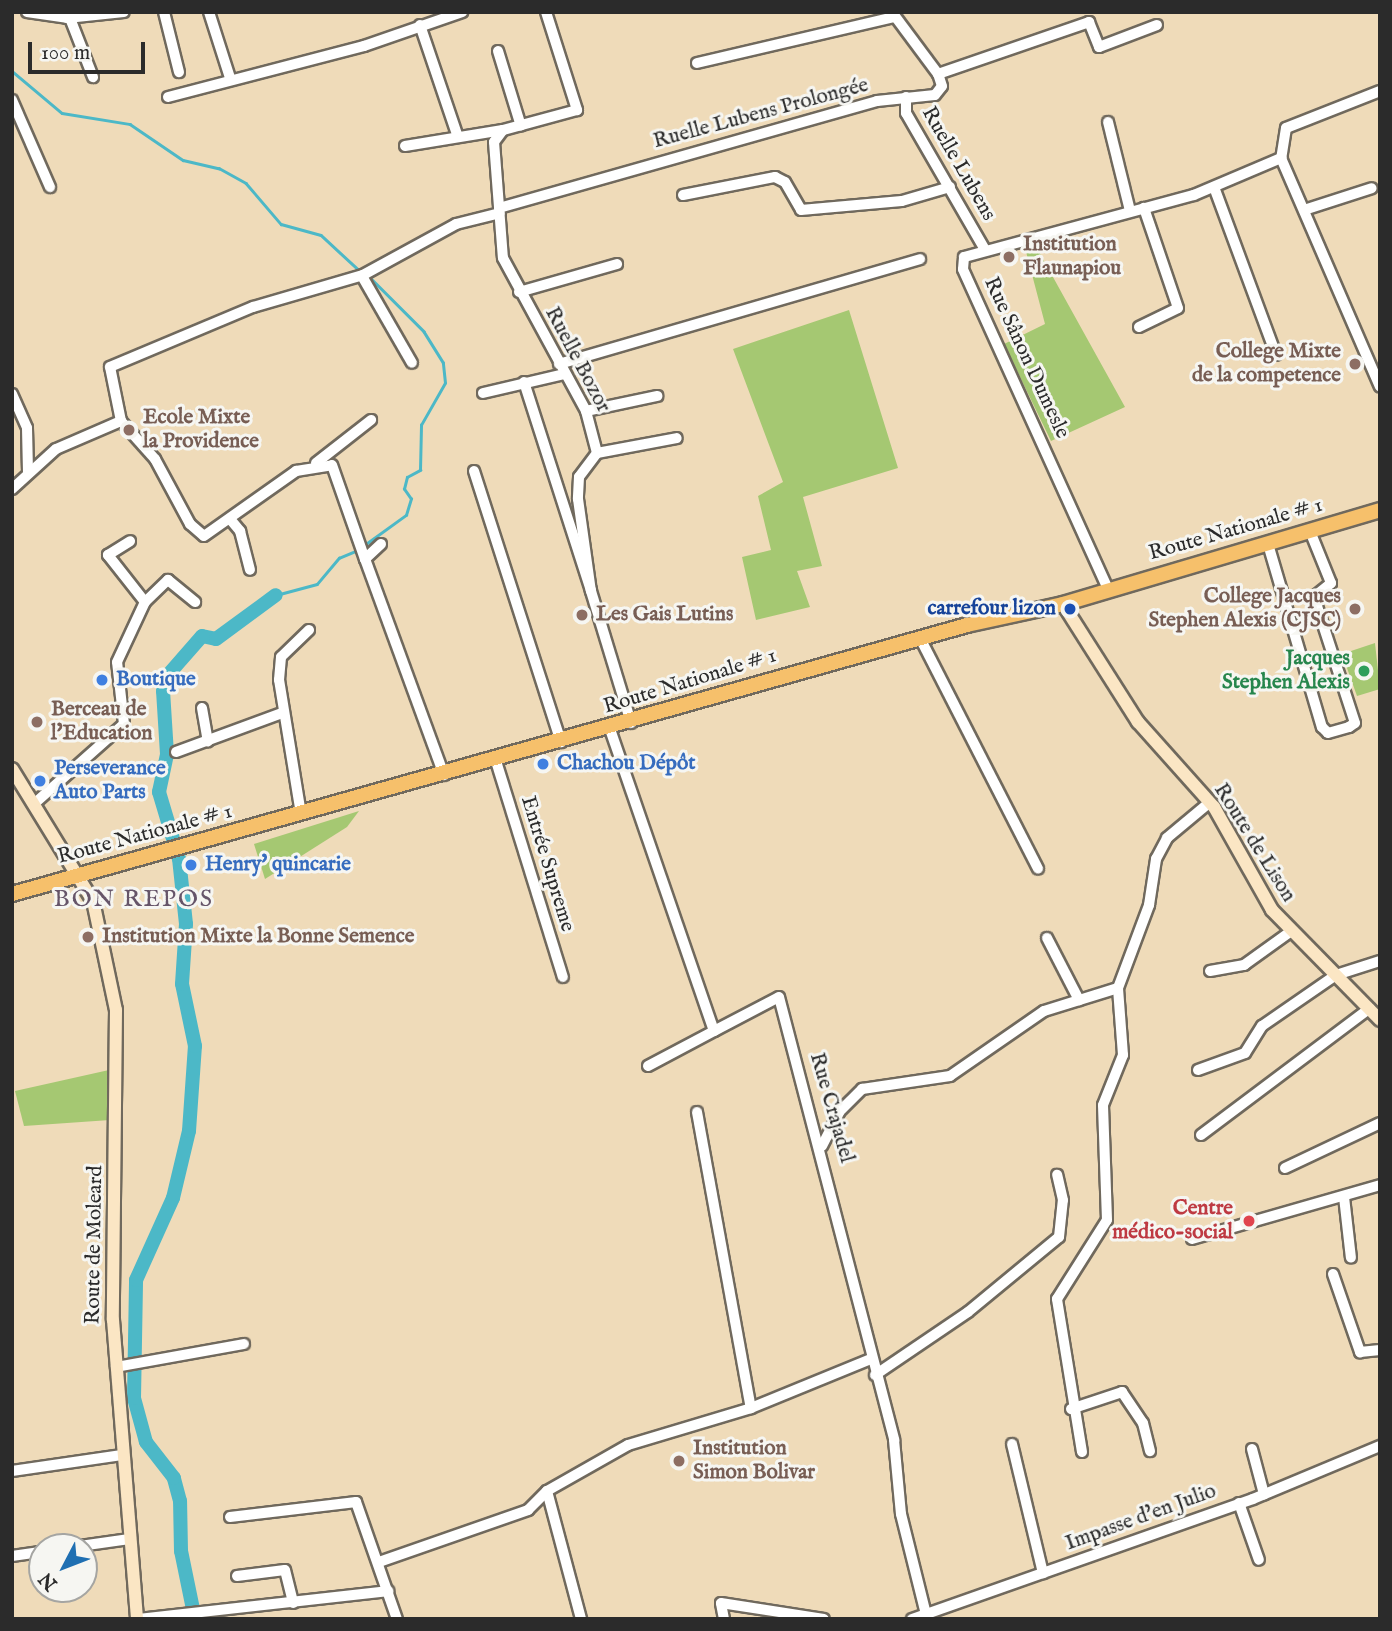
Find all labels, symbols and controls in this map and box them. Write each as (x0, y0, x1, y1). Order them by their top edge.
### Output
scale bar (32, 28, 149, 72)
text: 100 m (41, 40, 90, 67)
street label: Ruelle Lubens Prolongée (651, 73, 871, 155)
street label: Ruelle Lubens (915, 103, 1001, 225)
place label: Institution Flaunapiou (1023, 232, 1121, 282)
marker: Institution Flaunapiou (1001, 249, 1017, 265)
street label: Rue Sânon Dumesle (978, 273, 1074, 443)
street label: Ruelle Bozor (539, 303, 615, 417)
place label: College Mixte de la competence (1192, 339, 1341, 389)
marker: College Mixte de la competence (1347, 356, 1363, 372)
place label: Ecole Mixte la Providence (143, 405, 259, 455)
marker: Ecole Mixte la Providence (121, 422, 137, 438)
street label: Route Nationale # 1 (1146, 493, 1326, 567)
place label: College Jacques Stephen Alexis (CJSC) (1148, 584, 1341, 634)
place label: carrefour lizon (927, 596, 1056, 622)
marker: carrefour lizon (1062, 601, 1078, 617)
marker: College Jacques Stephen Alexis (CJSC) (1347, 601, 1363, 617)
place label: Les Gais Lutins (596, 602, 733, 628)
marker: Les Gais Lutins (574, 607, 590, 623)
street label: Route Nationale # 1 (601, 644, 779, 720)
place label: Jacques Stephen Alexis (1222, 646, 1350, 696)
marker: Jacques Stephen Alexis (1356, 663, 1372, 679)
place label: Boutique (116, 667, 196, 693)
marker: Boutique (94, 672, 110, 688)
place label: Berceau de l'Education (51, 697, 152, 747)
marker: Berceau de l'Education (29, 714, 45, 730)
place label: Chachou Dépôt (557, 751, 695, 777)
place label: Perseverance Auto Parts (54, 756, 166, 806)
marker: Chachou Dépôt (535, 756, 551, 772)
marker: Perseverance Auto Parts (32, 773, 48, 789)
street label: Route de Lison (1207, 779, 1301, 907)
street label: Entrée Supreme (514, 793, 580, 935)
street label: Route Nationale # 1 (55, 800, 235, 870)
place label: Henry' quincarie (205, 852, 351, 878)
marker: Henry' quincarie (183, 857, 199, 873)
district label: BON REPOS (55, 886, 213, 914)
place label: Institution Mixte la Bonne Semence (102, 924, 414, 950)
marker: Institution Mixte la Bonne Semence (80, 929, 96, 945)
street label: Rue Crajadel (803, 1050, 859, 1166)
street label: Route de Moleard (81, 1165, 109, 1325)
place label: Centre médico-social (1112, 1196, 1233, 1246)
marker: Centre médico-social (1239, 1211, 1259, 1231)
place label: Institution Simon Bolivar (693, 1436, 815, 1486)
marker: Institution Simon Bolivar (671, 1453, 687, 1469)
street label: Impasse d'en Julio (1062, 1479, 1220, 1557)
north arrow (28, 1533, 98, 1603)
text: N (34, 1567, 63, 1595)

